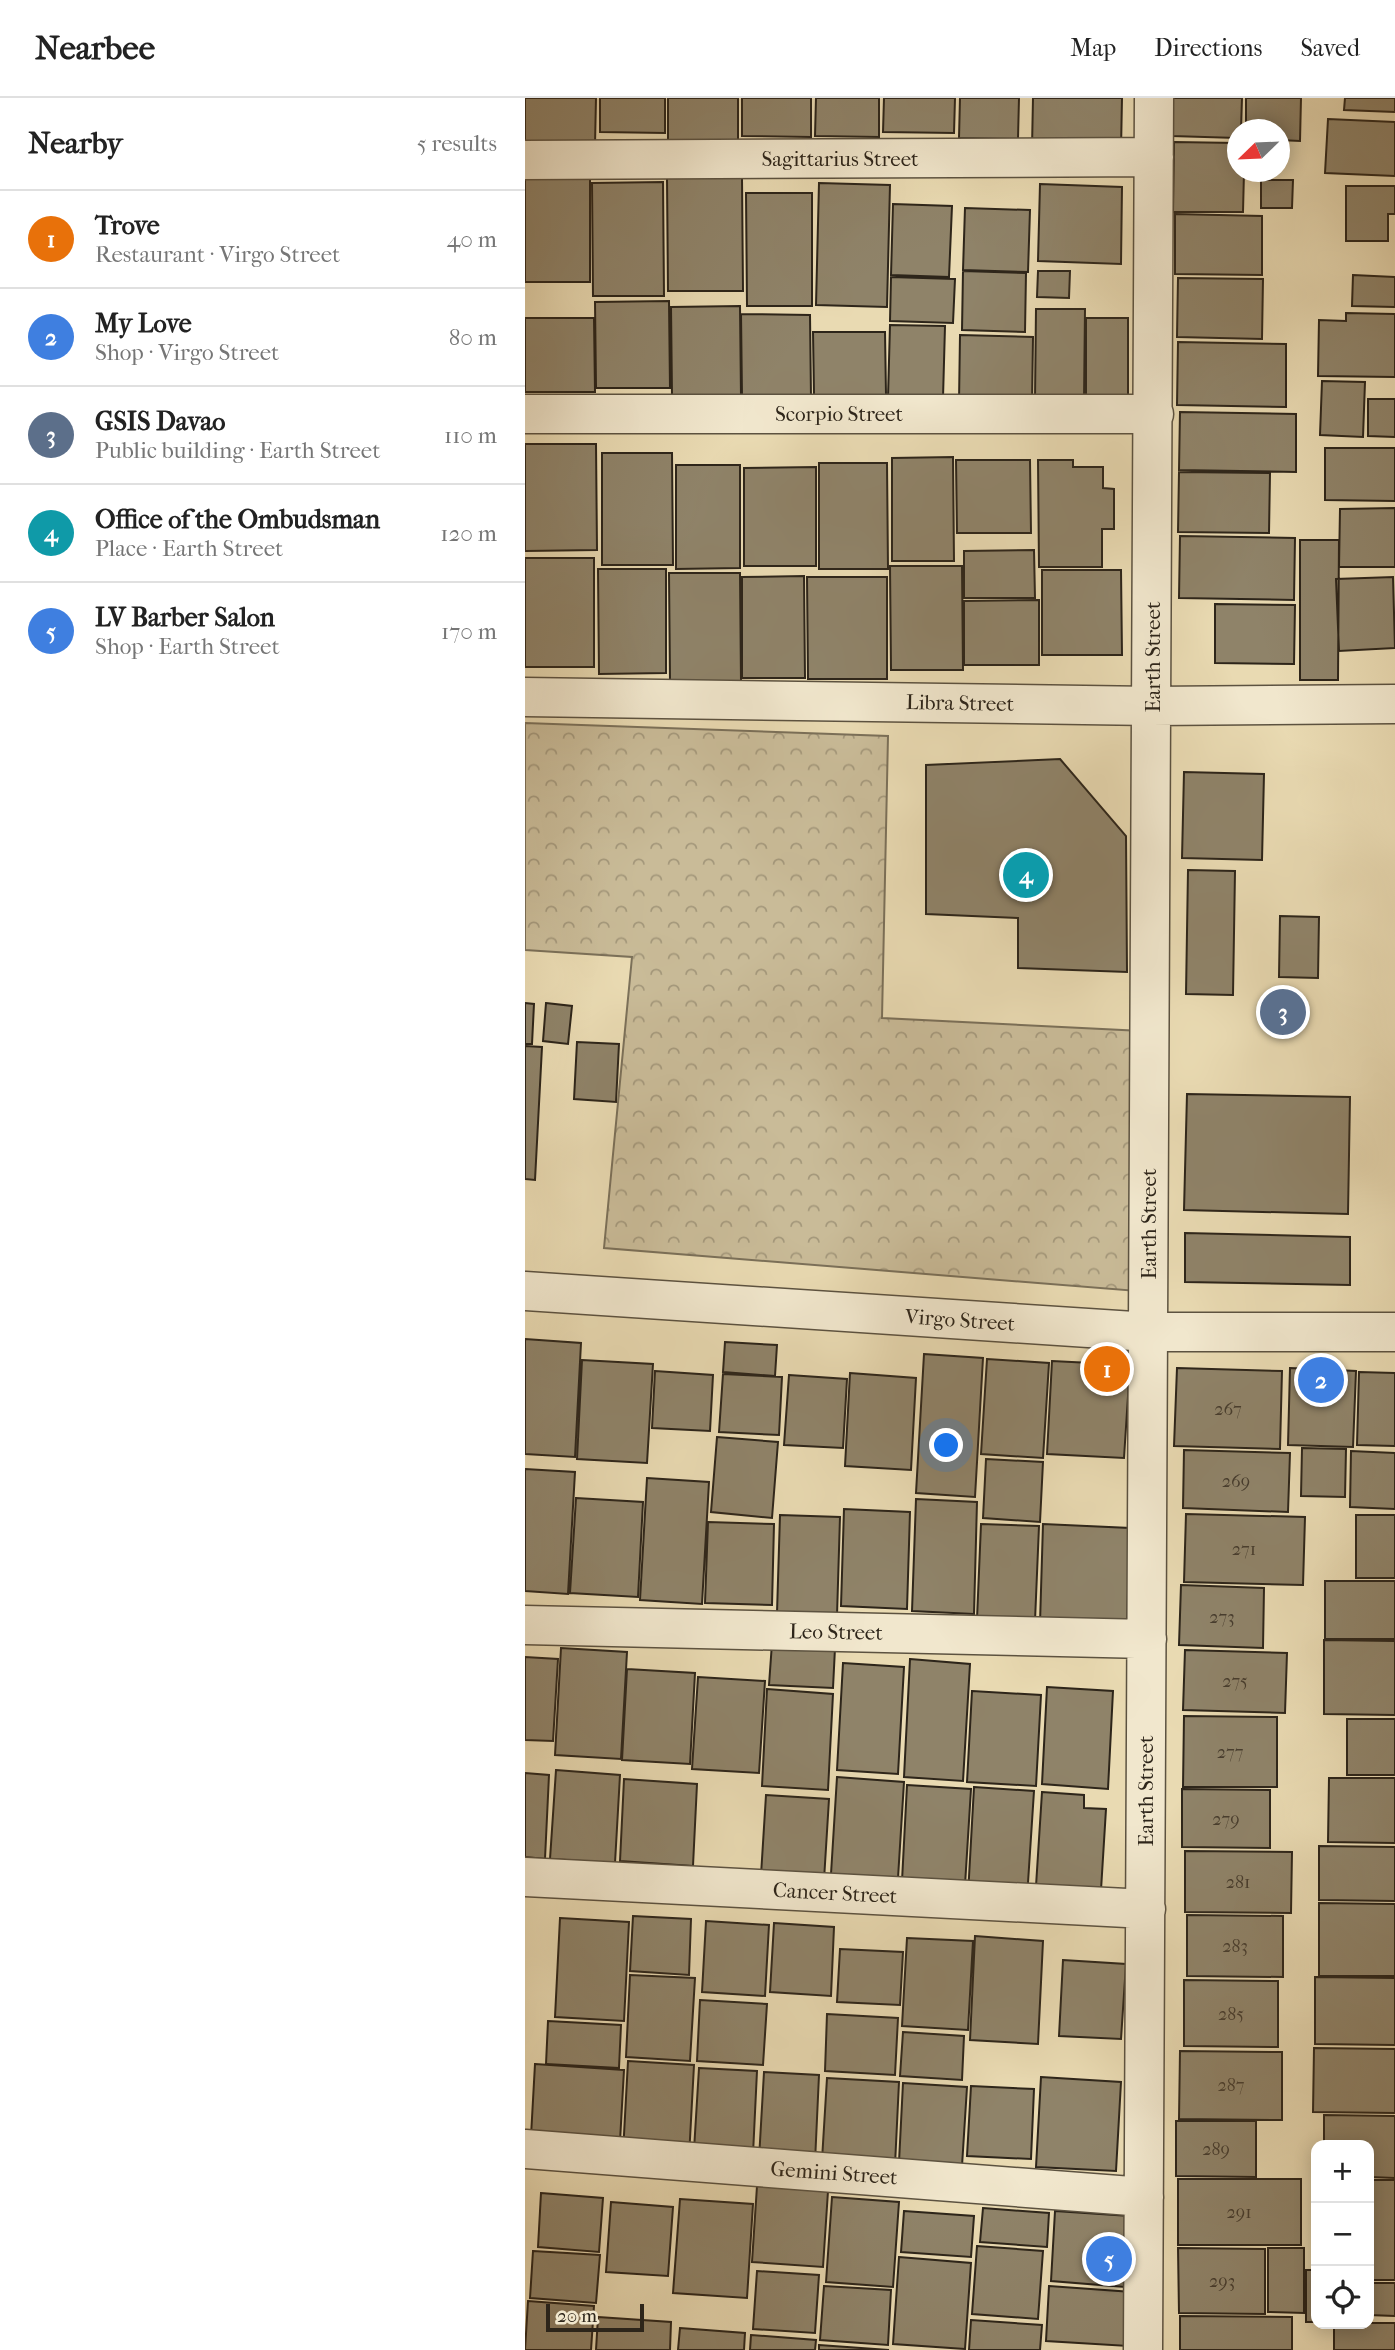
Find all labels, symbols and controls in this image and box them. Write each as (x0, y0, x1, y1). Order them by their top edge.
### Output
text: Nearbee (35, 29, 155, 68)
text: Map (1070, 34, 1116, 62)
text: Directions (1154, 34, 1262, 62)
text: Saved (1300, 34, 1360, 62)
north arrow (1227, 119, 1290, 182)
text: Nearby (28, 126, 123, 161)
text: 5 results (417, 130, 497, 157)
street label: Sagittarius Street (761, 147, 919, 171)
text: Trove (95, 210, 160, 241)
text: 1 (47, 226, 55, 253)
text: 40 m (447, 226, 497, 253)
text: Restaurant · Virgo Street (95, 241, 340, 268)
text: My Love (95, 308, 192, 339)
text: 2 (45, 324, 57, 351)
text: 80 m (449, 324, 497, 351)
text: Shop · Virgo Street (95, 339, 279, 366)
street label: Scorpio Street (775, 402, 904, 426)
text: GSIS Davao (95, 406, 225, 437)
text: 3 (46, 422, 56, 449)
text: 110 m (444, 422, 497, 449)
text: Public building · Earth Street (95, 437, 380, 464)
text: Office of the Ombudsman (95, 504, 380, 535)
text: 4 (44, 520, 58, 547)
text: 120 m (440, 520, 497, 547)
text: Place · Earth Street (95, 535, 283, 562)
street label: Earth Street (1141, 601, 1165, 712)
text: LV Barber Salon (95, 602, 275, 633)
text: 5 (46, 618, 56, 645)
text: 170 m (441, 618, 497, 645)
text: Shop · Earth Street (95, 633, 280, 660)
street label: Libra Street (906, 690, 1015, 716)
pin: 4 (1003, 849, 1049, 901)
pin: 3 (1260, 986, 1306, 1038)
street label: Earth Street (1137, 1168, 1161, 1279)
street label: Virgo Street (903, 1304, 1016, 1336)
pin: 1 (1084, 1343, 1130, 1395)
pin: 2 (1298, 1354, 1344, 1406)
house number: 267 (1214, 1399, 1242, 1420)
your location (929, 1428, 963, 1462)
house number: 269 (1222, 1471, 1250, 1492)
house number: 271 (1232, 1539, 1256, 1560)
house number: 273 (1209, 1607, 1235, 1628)
street label: Leo Street (789, 1619, 884, 1645)
house number: 275 (1222, 1671, 1248, 1692)
street label: Earth Street (1134, 1735, 1158, 1846)
house number: 277 (1217, 1742, 1244, 1763)
house number: 279 (1212, 1809, 1240, 1830)
house number: 281 (1226, 1872, 1250, 1893)
street label: Cancer Street (772, 1878, 898, 1908)
house number: 283 (1222, 1936, 1248, 1957)
house number: 285 (1218, 2004, 1244, 2025)
house number: 287 (1218, 2075, 1245, 2096)
house number: 289 (1202, 2139, 1230, 2160)
map controls (1311, 2140, 1374, 2329)
button: + (1311, 2140, 1374, 2203)
street label: Gemini Street (770, 2157, 899, 2189)
house number: 291 (1226, 2202, 1252, 2223)
button: − (1311, 2203, 1374, 2266)
pin: 5 (1086, 2233, 1132, 2285)
button: locate (1311, 2266, 1374, 2329)
house number: 293 (1209, 2271, 1235, 2292)
scale bar (546, 2301, 644, 2333)
text: 20 m (557, 2305, 597, 2327)

